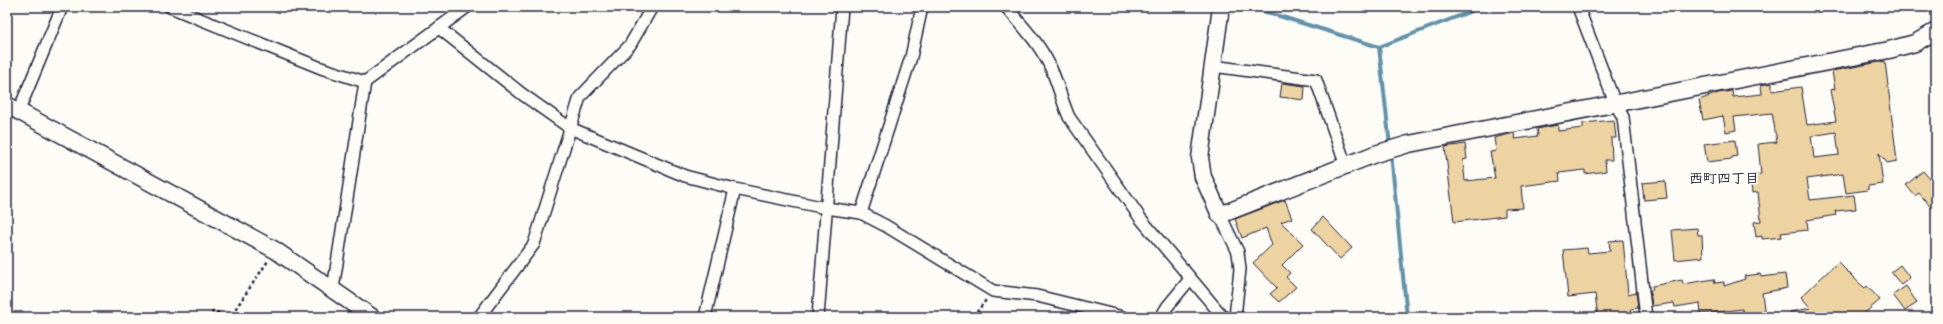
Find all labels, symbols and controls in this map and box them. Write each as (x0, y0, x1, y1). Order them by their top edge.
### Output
district label: 西町四丁目 (1689, 169, 1759, 190)

